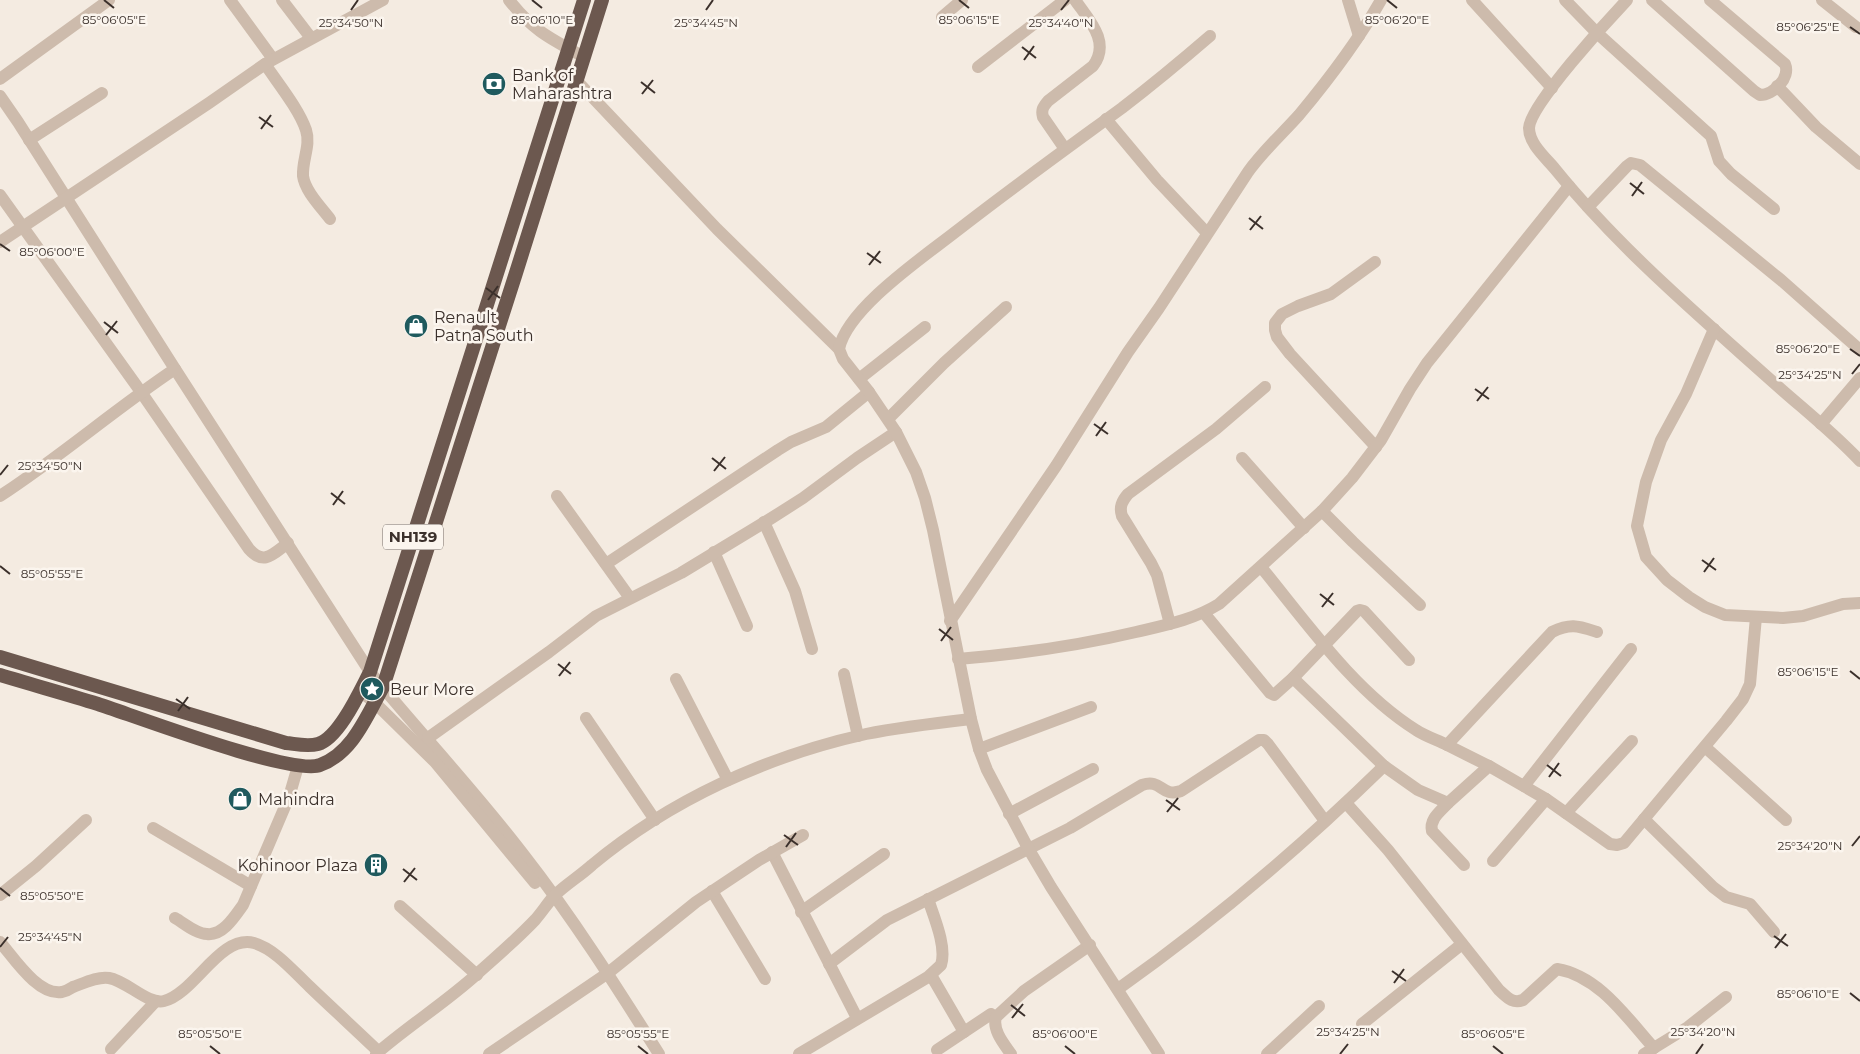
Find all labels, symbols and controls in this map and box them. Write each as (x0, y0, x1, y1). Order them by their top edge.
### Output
text: 85°06'05"E (82, 12, 146, 27)
text: 85°06'10"E (511, 12, 573, 27)
text: 85°06'15"E (938, 12, 1000, 27)
text: 85°06'20"E (1365, 12, 1429, 27)
text: 25°34'50"N (319, 15, 383, 30)
text: 25°34'45"N (674, 15, 738, 30)
text: 25°34'40"N (1028, 15, 1094, 30)
text: 85°06'25"E (1776, 19, 1840, 34)
place label: Bank of Maharashtra (512, 66, 613, 103)
bank icon: Bank of Maharashtra (481, 71, 507, 97)
text: 85°06'00"E (19, 244, 85, 259)
place label: Renault Patna South (434, 308, 534, 345)
shop icon: Renault Patna South (403, 313, 429, 339)
text: 85°06'20"E (1776, 341, 1840, 356)
text: 25°34'25"N (1778, 367, 1842, 382)
text: 25°34'50"N (18, 458, 82, 473)
road number: NH139 (383, 524, 443, 550)
text: 85°05'55"E (21, 566, 83, 581)
text: 85°06'15"E (1777, 664, 1839, 679)
place icon: Beur More (359, 676, 385, 702)
place label: Beur More (390, 680, 474, 699)
shop icon: Mahindra (227, 786, 253, 812)
place label: Mahindra (258, 790, 335, 809)
text: 25°34'20"N (1778, 838, 1842, 853)
building icon: Kohinoor Plaza (363, 852, 389, 878)
place label: Kohinoor Plaza (238, 856, 358, 875)
text: 85°05'50"E (20, 888, 84, 903)
text: 25°34'45"N (18, 929, 82, 944)
text: 85°06'10"E (1777, 986, 1839, 1001)
text: 25°34'25"N (1316, 1024, 1380, 1039)
text: 25°34'20"N (1671, 1024, 1735, 1039)
text: 85°05'50"E (178, 1026, 242, 1041)
text: 85°05'55"E (607, 1026, 669, 1041)
text: 85°06'00"E (1032, 1026, 1098, 1041)
text: 85°06'05"E (1461, 1026, 1525, 1041)

